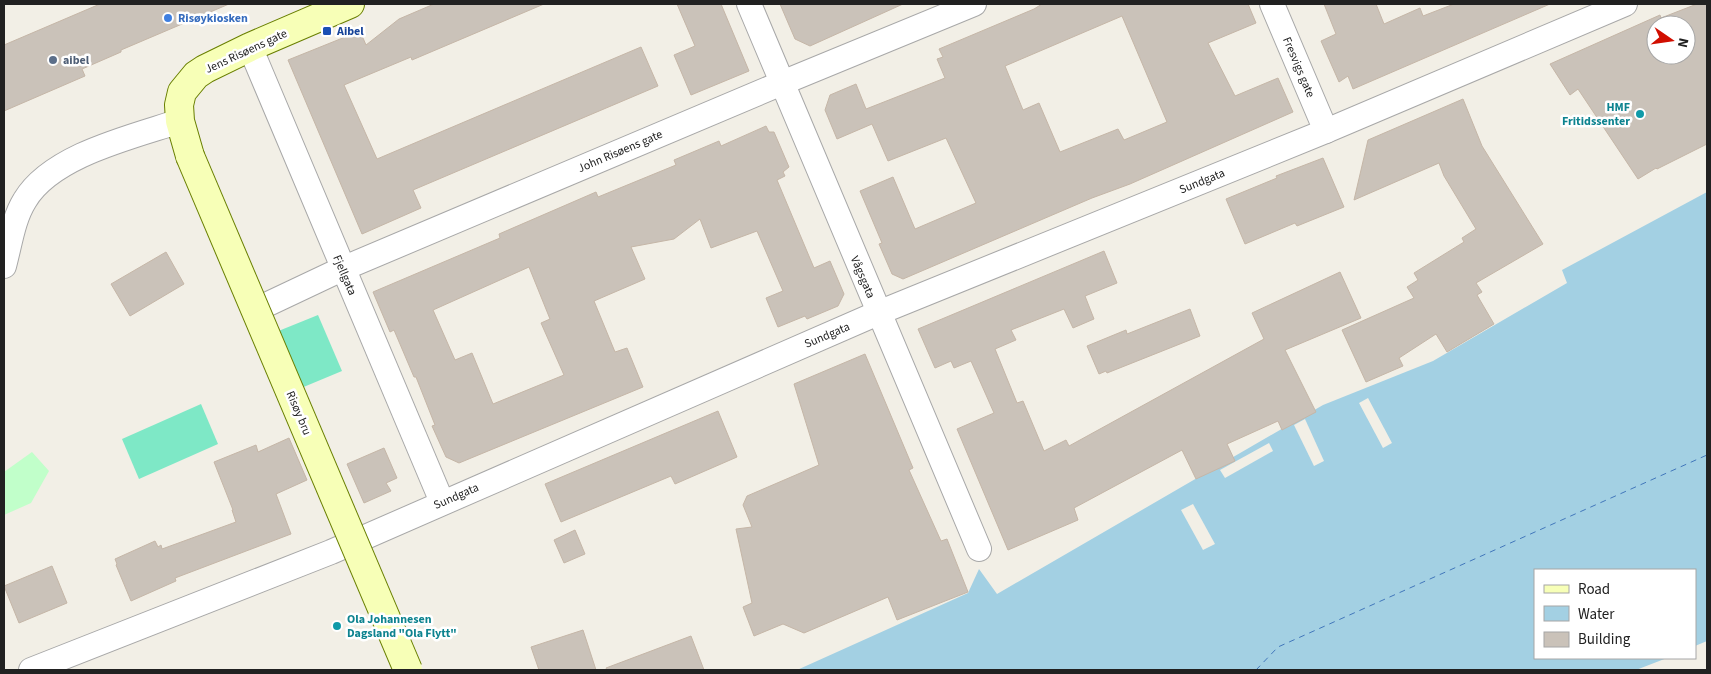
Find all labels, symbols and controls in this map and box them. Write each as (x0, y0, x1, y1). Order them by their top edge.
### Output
place label: Risøykiosken (178, 10, 248, 27)
marker: Risøykiosken (162, 12, 174, 24)
north arrow (1646, 15, 1696, 65)
place label: Aibel (336, 23, 364, 40)
street label: Jens Risøens gate (203, 25, 290, 78)
marker: Aibel (321, 25, 333, 37)
street label: Fresvigs gate (1278, 34, 1319, 100)
text: N (1672, 36, 1693, 49)
place label: aibel (63, 52, 90, 69)
marker: aibel (47, 54, 59, 66)
place label: HMF Fritidssenter (1562, 99, 1630, 130)
marker: HMF Fritidssenter (1634, 108, 1646, 120)
street label: John Risøens gate (575, 126, 665, 177)
street label: Sundgata (1177, 165, 1228, 198)
street label: Fjellgata (328, 252, 361, 298)
street label: Vågsgata (846, 253, 879, 301)
street label: Sundgata (802, 318, 852, 353)
street label: Risøy bru (282, 388, 315, 438)
street label: Sundgata (431, 479, 481, 514)
legend (1534, 569, 1696, 659)
text: Road (1578, 579, 1610, 600)
text: Water (1578, 604, 1615, 625)
place label: Ola Johannesen Dagsland "Ola Flytt" (347, 611, 457, 642)
marker: Ola Johannesen Dagsland "Ola Flytt" (331, 620, 343, 632)
text: Building (1578, 629, 1631, 650)

